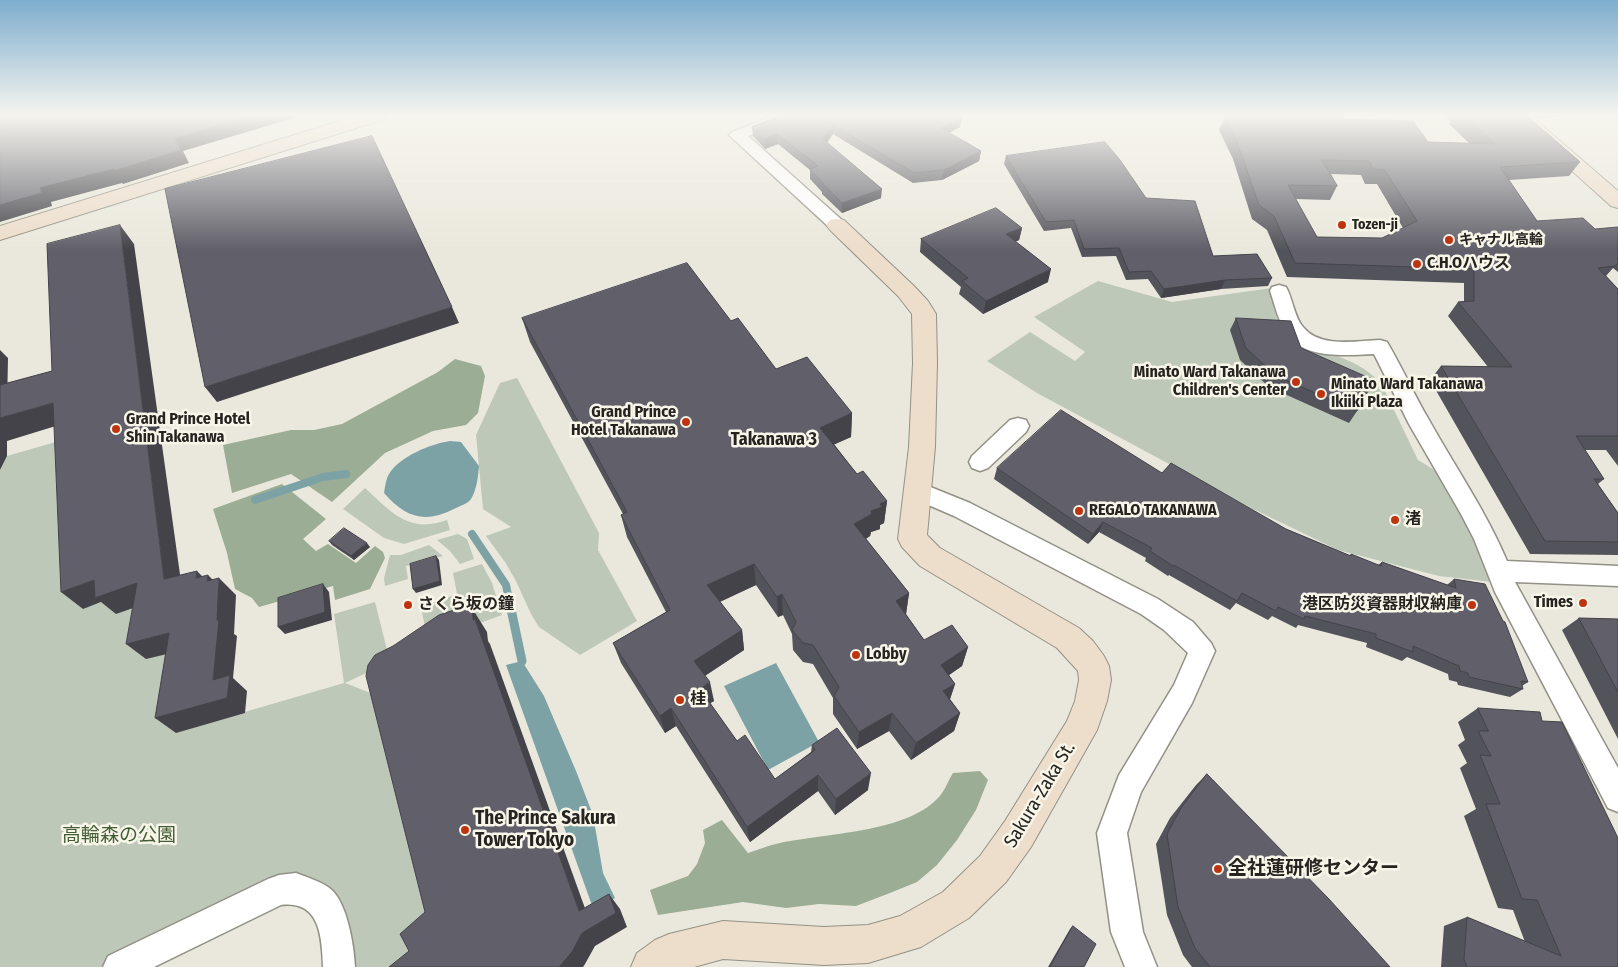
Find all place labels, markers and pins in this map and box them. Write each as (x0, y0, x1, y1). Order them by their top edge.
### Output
place label: Tozen-ji (1352, 217, 1398, 233)
marker: Tozen-ji (1336, 219, 1348, 231)
place label: キャナル高輪 (1459, 232, 1543, 248)
marker: キャナル高輪 (1443, 234, 1455, 246)
place label: C.H.Oハウス (1427, 254, 1510, 274)
marker: C.H.Oハウス (1411, 258, 1423, 270)
place label: Minato Ward Takanawa Children's Center (1134, 363, 1286, 401)
place label: Minato Ward Takanawa Ikiiki Plaza (1331, 375, 1483, 413)
marker: Minato Ward Takanawa Children's Center (1290, 376, 1302, 388)
marker: Minato Ward Takanawa Ikiiki Plaza (1315, 388, 1327, 400)
place label: Grand Prince Hotel Takanawa (571, 403, 676, 441)
place label: Grand Prince Hotel Shin Takanawa (126, 410, 250, 448)
marker: Grand Prince Hotel Takanawa (680, 416, 692, 428)
marker: Grand Prince Hotel Shin Takanawa (110, 423, 122, 435)
place label: REGALO TAKANAWA (1089, 501, 1217, 521)
marker: REGALO TAKANAWA (1073, 505, 1085, 517)
place label: 渚 (1405, 510, 1421, 530)
marker: 渚 (1389, 514, 1401, 526)
place label: Times (1534, 593, 1573, 613)
place label: さくら坂の鐘 (418, 595, 514, 615)
place label: 港区防災資器財収納庫 (1302, 595, 1462, 615)
marker: Times (1577, 597, 1589, 609)
marker: さくら坂の鐘 (402, 599, 414, 611)
marker: 港区防災資器財収納庫 (1466, 599, 1478, 611)
place label: Lobby (866, 645, 907, 665)
marker: Lobby (850, 649, 862, 661)
place label: 桂 (690, 690, 706, 710)
marker: 桂 (674, 694, 686, 706)
place label: The Prince Sakura Tower Tokyo (475, 808, 616, 852)
marker: The Prince Sakura Tower Tokyo (459, 824, 471, 836)
place label: 全社蓮研修センター (1228, 858, 1399, 880)
marker: 全社蓮研修センター (1212, 863, 1224, 875)

